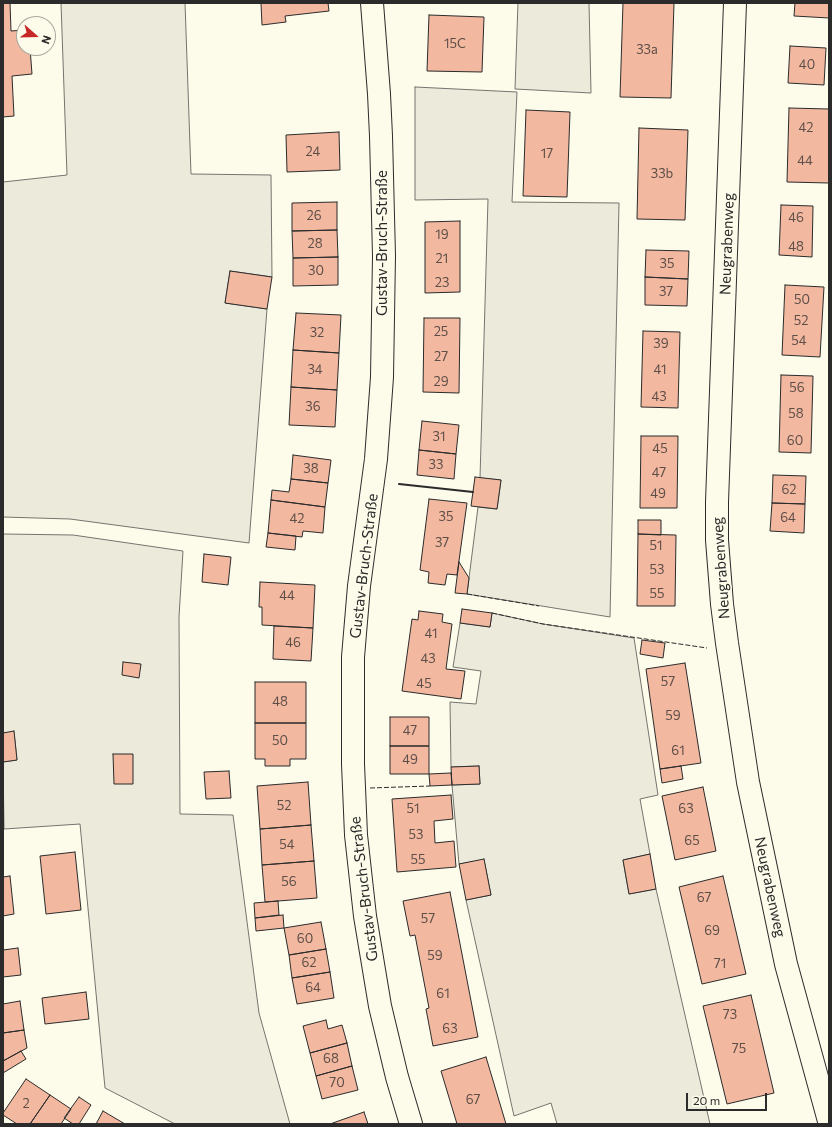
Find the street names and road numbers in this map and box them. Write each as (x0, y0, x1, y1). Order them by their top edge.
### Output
street label: Gustav-Bruch-Straße (373, 170, 391, 316)
street label: Neugrabenweg (716, 193, 738, 295)
street label: Gustav-Bruch-Straße (346, 492, 382, 640)
street label: Neugrabenweg (708, 516, 734, 620)
street label: Gustav-Bruch-Straße (346, 815, 382, 963)
street label: Neugrabenweg (751, 835, 789, 939)

